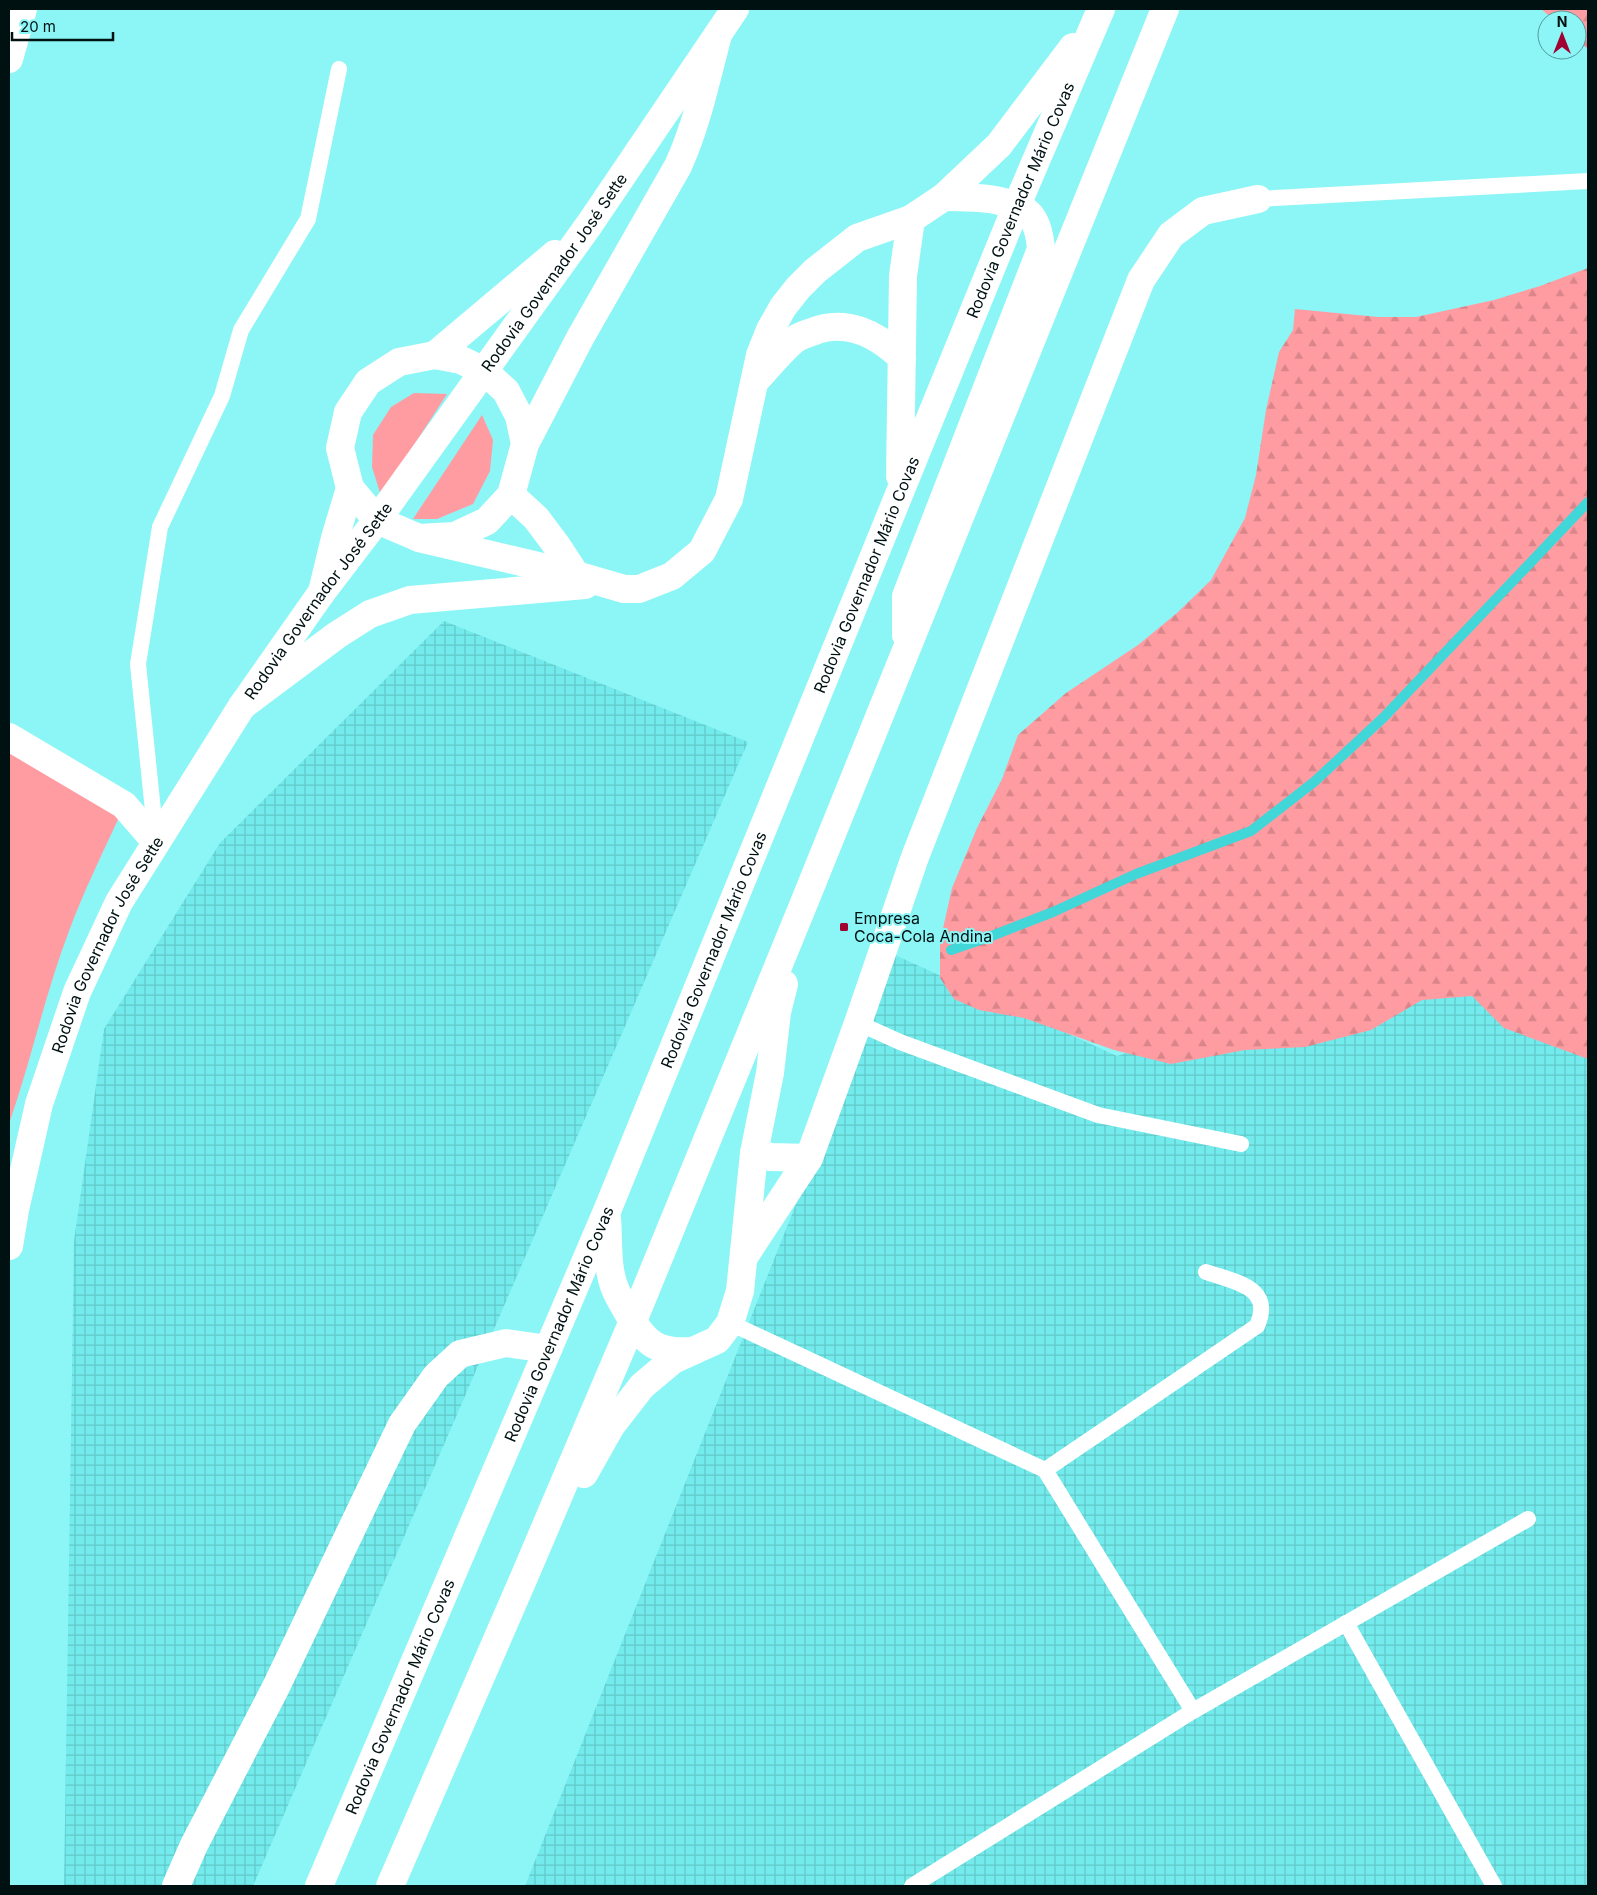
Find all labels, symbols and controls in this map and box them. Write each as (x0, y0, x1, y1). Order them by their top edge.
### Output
scale bar (12, 10, 114, 42)
north arrow (1537, 10, 1587, 60)
text: N (1557, 13, 1567, 30)
text: 20 m (20, 17, 56, 36)
street label: Rodovia Governador Mário Covas (962, 79, 1078, 321)
street label: Rodovia Governador José Sette (477, 169, 631, 376)
street label: Rodovia Governador Mário Covas (809, 453, 924, 696)
street label: Rodovia Governador José Sette (240, 498, 396, 703)
street label: Rodovia Governador Mário Covas (656, 828, 771, 1071)
street label: Rodovia Governador José Sette (47, 833, 168, 1056)
place label: Empresa Coca-Cola Andina (854, 908, 992, 946)
marker: Empresa Coca-Cola Andina (838, 921, 850, 933)
street label: Rodovia Governador Mário Covas (500, 1203, 618, 1445)
street label: Rodovia Governador Mário Covas (341, 1576, 459, 1817)

